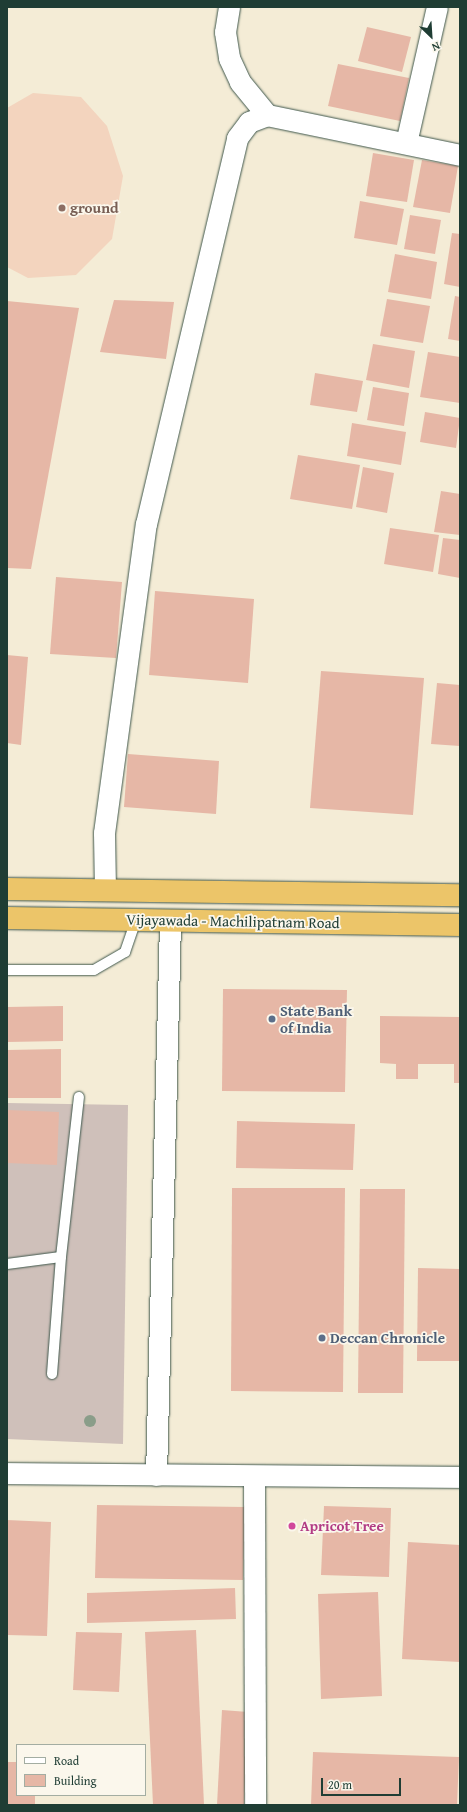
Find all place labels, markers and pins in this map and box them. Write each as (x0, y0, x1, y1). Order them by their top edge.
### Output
place label: ground (70, 199, 119, 217)
marker: ground (57, 203, 67, 213)
place label: State Bank of India (280, 1001, 352, 1036)
marker: State Bank of India (267, 1014, 277, 1024)
place label: Deccan Chronicle (330, 1329, 445, 1347)
marker: Deccan Chronicle (317, 1333, 327, 1343)
place label: Apricot Tree (300, 1517, 384, 1535)
marker: Apricot Tree (287, 1521, 297, 1531)

